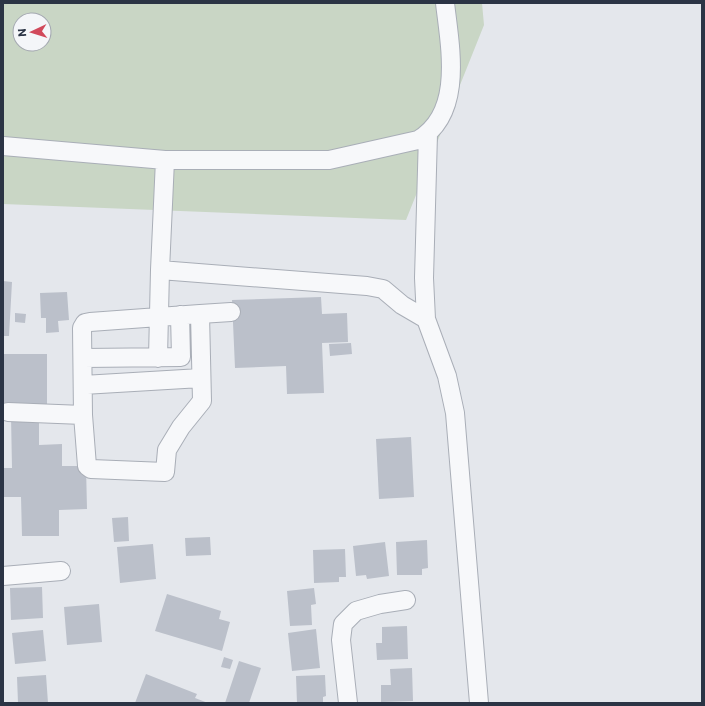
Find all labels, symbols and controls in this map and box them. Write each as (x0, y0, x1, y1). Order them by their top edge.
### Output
north arrow (12, 12, 52, 52)
text: N (15, 28, 28, 37)

